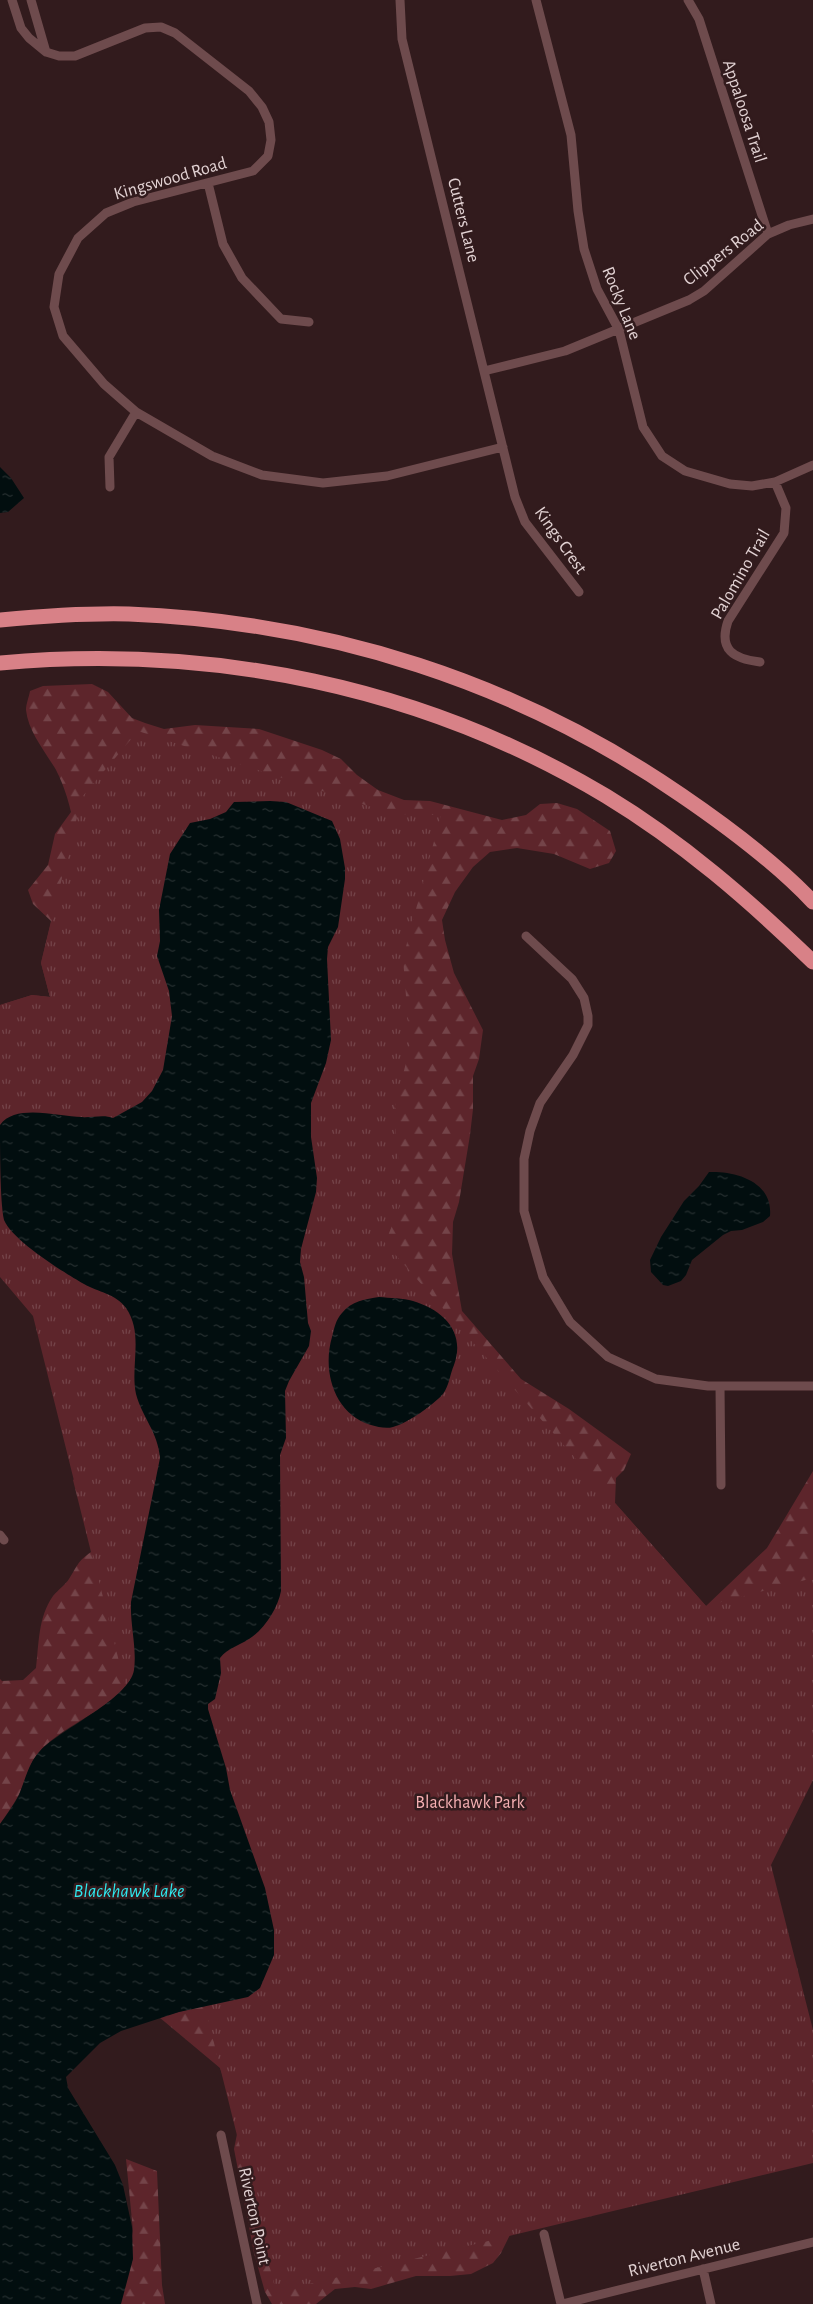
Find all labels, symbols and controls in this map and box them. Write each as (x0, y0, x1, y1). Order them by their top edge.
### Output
street label: Appaloosa Trail (719, 58, 769, 165)
street label: Kingswood Road (112, 154, 229, 204)
street label: Cutters Lane (444, 176, 482, 264)
street label: Clippers Road (680, 216, 767, 289)
street label: Rocky Lane (598, 264, 644, 343)
street label: Kings Crest (531, 504, 590, 578)
street label: Palomino Trail (708, 526, 774, 623)
park label: Blackhawk Park (415, 1794, 525, 1812)
water label: Blackhawk Lake (74, 1882, 184, 1901)
street label: Riverton Point (235, 2166, 273, 2267)
street label: Riverton Avenue (626, 2235, 742, 2281)

